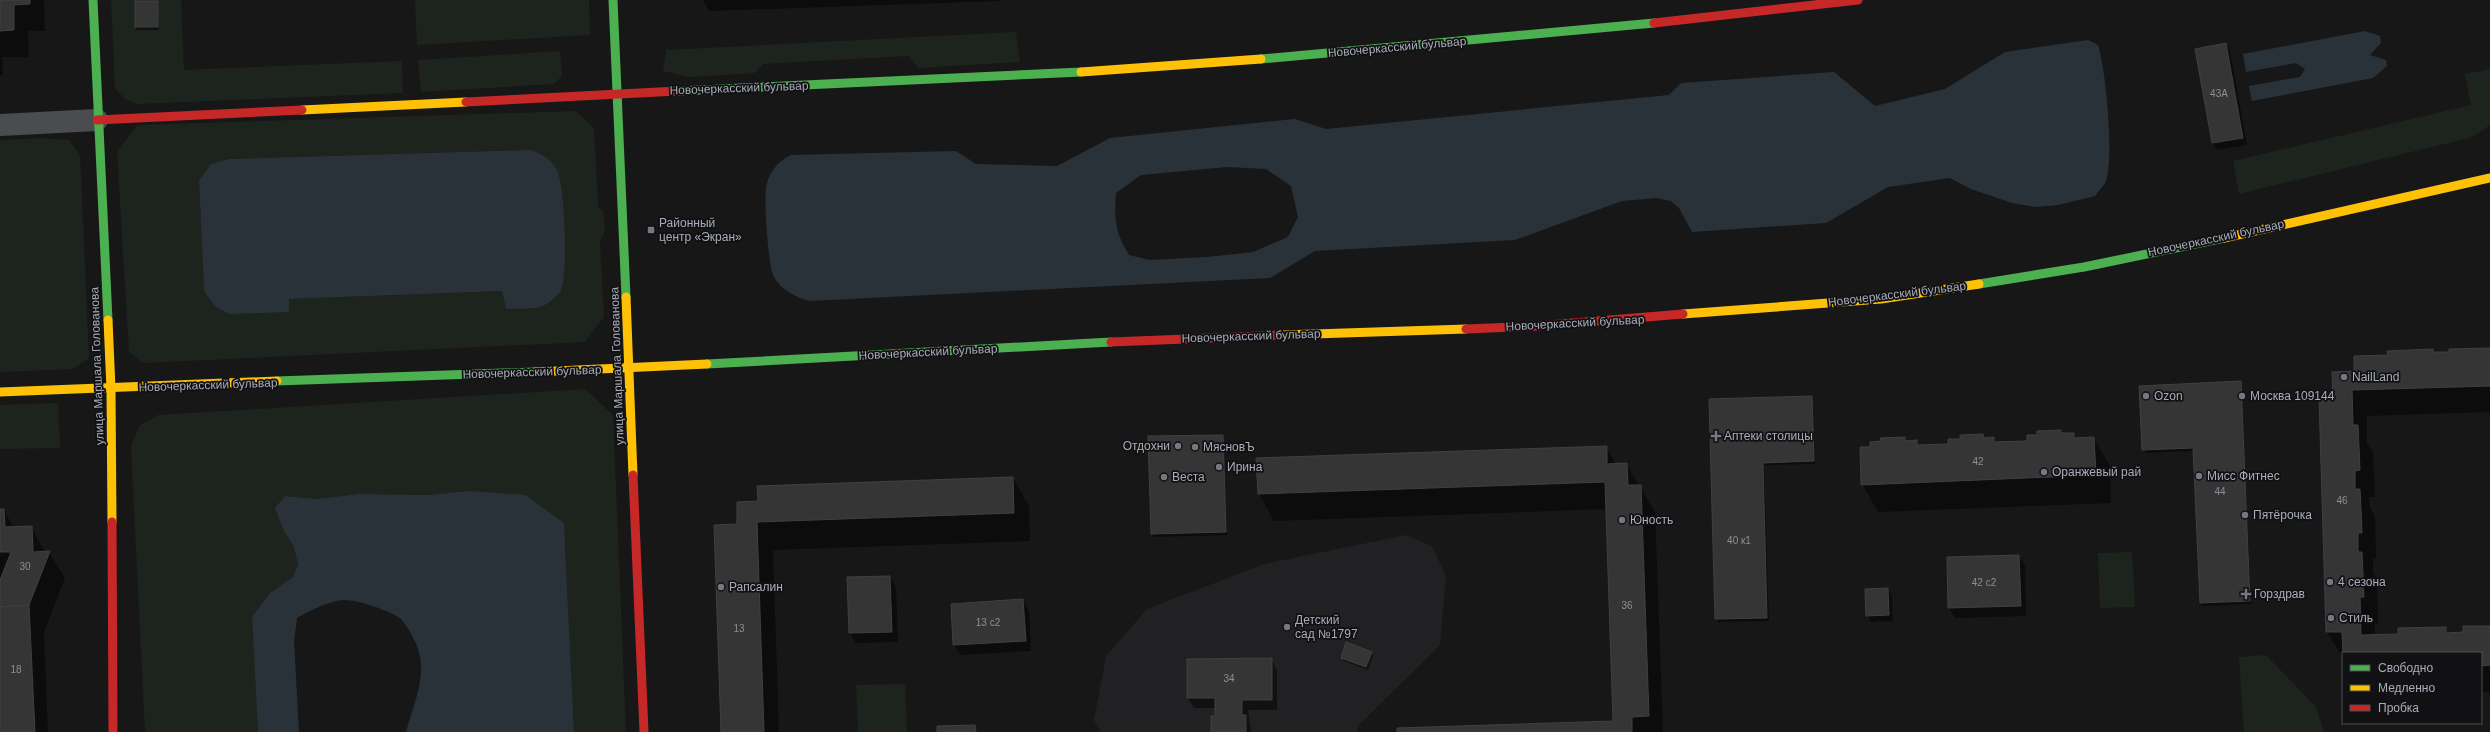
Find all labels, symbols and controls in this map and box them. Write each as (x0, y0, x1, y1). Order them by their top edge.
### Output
street label: Новочеркасский бульвар (1327, 34, 1467, 60)
street label: Новочеркасский бульвар (669, 79, 809, 97)
house number: 43А (2210, 88, 2228, 99)
place label: Районный центр «Экран» (659, 216, 742, 244)
street label: Новочеркасский бульвар (2147, 217, 2286, 259)
marker: Районный центр «Экран» (646, 225, 656, 235)
street label: Новочеркасский бульвар (1827, 279, 1967, 309)
street label: улица Маршала Голованова (87, 286, 107, 445)
street label: улица Маршала Голованова (607, 286, 627, 445)
street label: Новочеркасский бульвар (1505, 312, 1645, 334)
street label: Новочеркасский бульвар (1181, 327, 1321, 345)
street label: Новочеркасский бульвар (858, 341, 998, 363)
street label: Новочеркасский бульвар (462, 363, 602, 381)
place label: NailLand (2352, 370, 2399, 384)
marker: NailLand (2339, 372, 2349, 382)
street label: Новочеркасский бульвар (138, 376, 278, 394)
place label: Ozon (2154, 389, 2183, 403)
place label: Москва 109144 (2250, 389, 2335, 403)
marker: Ozon (2141, 391, 2151, 401)
marker: Москва 109144 (2237, 391, 2247, 401)
place label: Аптеки столицы (1724, 429, 1813, 443)
marker: Аптеки столицы (1711, 431, 1721, 441)
place label: Отдохни (1123, 439, 1170, 453)
place label: МясновЪ (1203, 440, 1255, 454)
marker: Отдохни (1173, 441, 1183, 451)
marker: МясновЪ (1190, 442, 1200, 452)
house number: 42 (1972, 456, 1984, 467)
place label: Ирина (1227, 460, 1263, 474)
marker: Ирина (1214, 462, 1224, 472)
place label: Оранжевый рай (2052, 465, 2141, 479)
marker: Оранжевый рай (2039, 467, 2049, 477)
place label: Мисс Фитнес (2207, 469, 2280, 483)
place label: Веста (1172, 470, 1205, 484)
marker: Мисс Фитнес (2194, 471, 2204, 481)
marker: Веста (1159, 472, 1169, 482)
house number: 44 (2214, 486, 2226, 497)
house number: 46 (2336, 495, 2348, 506)
place label: Пятёрочка (2253, 508, 2312, 522)
marker: Пятёрочка (2240, 510, 2250, 520)
place label: Юность (1630, 513, 1673, 527)
marker: Юность (1617, 515, 1627, 525)
house number: 40 к1 (1727, 535, 1751, 546)
house number: 30 (19, 561, 31, 572)
place label: 4 сезона (2338, 575, 2386, 589)
house number: 42 с2 (1972, 577, 1997, 588)
marker: 4 сезона (2325, 577, 2335, 587)
place label: Рапсалин (729, 580, 783, 594)
marker: Рапсалин (716, 582, 726, 592)
place label: Горздрав (2254, 587, 2305, 601)
marker: Горздрав (2241, 589, 2251, 599)
house number: 36 (1621, 600, 1633, 611)
place label: Стиль (2339, 611, 2373, 625)
place label: Детский сад №1797 (1295, 613, 1358, 641)
marker: Стиль (2326, 613, 2336, 623)
house number: 13 с2 (976, 617, 1001, 628)
marker: Детский сад №1797 (1282, 622, 1292, 632)
house number: 13 (733, 623, 745, 634)
legend (2342, 652, 2482, 724)
text: Свободно (2378, 661, 2433, 675)
house number: 18 (10, 664, 22, 675)
house number: 34 (1223, 673, 1235, 684)
text: Медленно (2378, 681, 2435, 695)
text: Пробка (2378, 701, 2419, 715)

